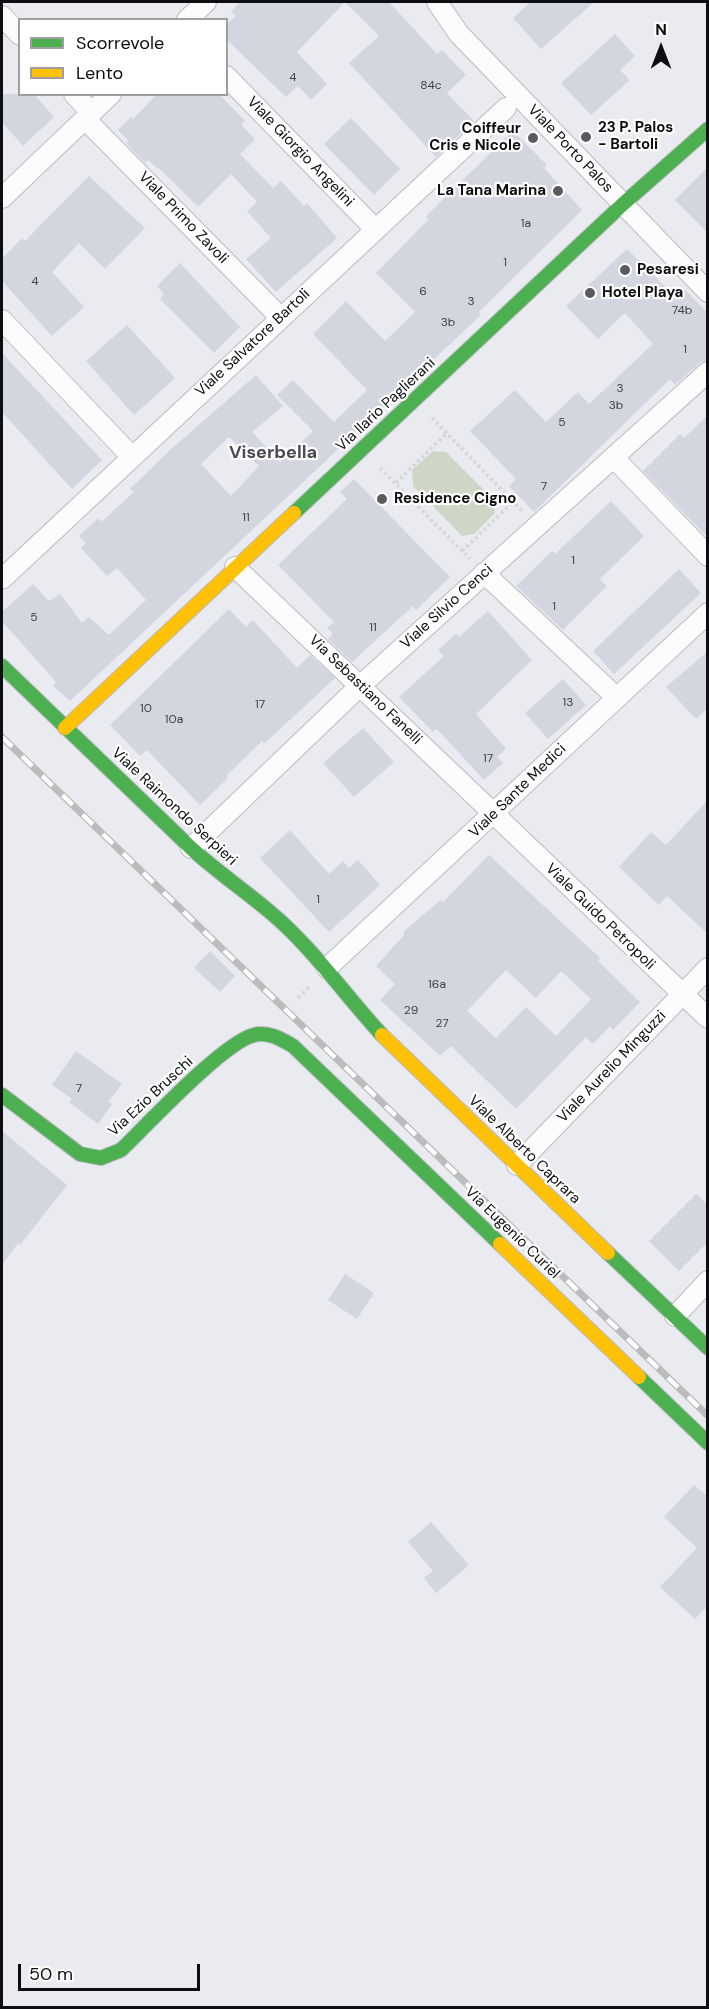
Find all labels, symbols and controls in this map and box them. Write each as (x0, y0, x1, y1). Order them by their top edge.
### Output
legend (18, 18, 228, 96)
north arrow (631, 18, 691, 78)
text: N (655, 19, 667, 40)
text: Scorrevole (76, 31, 164, 55)
text: Lento (76, 61, 123, 85)
house number: 4 (289, 71, 297, 85)
house number: 84c (420, 79, 442, 93)
street label: Viale Giorgio Angelini (243, 93, 357, 211)
street label: Viale Porto Palos (524, 101, 616, 197)
place label: 23 P. Palos - Bartoli (598, 119, 673, 154)
place label: Coiffeur Cris e Nicole (429, 120, 521, 155)
marker: 23 P. Palos - Bartoli (579, 130, 593, 144)
marker: Coiffeur Cris e Nicole (526, 131, 540, 145)
street label: Viale Primo Zavoli (134, 168, 232, 268)
place label: La Tana Marina (437, 182, 546, 200)
marker: La Tana Marina (551, 184, 565, 198)
house number: 1a (521, 217, 531, 231)
house number: 1 (503, 256, 507, 270)
place label: Pesaresi (637, 261, 699, 279)
marker: Pesaresi (618, 263, 632, 277)
house number: 4 (31, 275, 39, 289)
place label: Hotel Playa (602, 284, 683, 302)
street label: Viale Salvatore Bartoli (192, 285, 314, 401)
house number: 6 (419, 285, 427, 299)
marker: Hotel Playa (583, 286, 597, 300)
house number: 3 (467, 295, 475, 309)
house number: 74b (672, 304, 692, 318)
house number: 3b (441, 316, 455, 330)
house number: 1 (683, 343, 687, 357)
street label: Via Ilario Paglierani (333, 354, 439, 456)
house number: 3 (616, 382, 624, 396)
house number: 3b (609, 399, 623, 413)
house number: 5 (558, 416, 566, 430)
district label: Viserbella (229, 442, 317, 464)
house number: 7 (541, 480, 547, 494)
place label: Residence Cigno (394, 490, 516, 508)
marker: Residence Cigno (375, 492, 389, 506)
house number: 11 (242, 511, 250, 525)
house number: 1 (571, 554, 575, 568)
street label: Viale Silvio Cenci (397, 561, 497, 653)
house number: 1 (552, 600, 556, 614)
house number: 5 (30, 611, 38, 625)
house number: 11 (369, 621, 377, 635)
street label: Via Sebastiano Fanelli (305, 631, 425, 749)
house number: 13 (563, 696, 573, 710)
house number: 17 (255, 698, 265, 712)
house number: 10 (140, 702, 152, 716)
house number: 10a (165, 713, 183, 727)
street label: Viale Sante Medici (466, 740, 570, 842)
street label: Viale Raimondo Serpieri (108, 744, 240, 870)
house number: 17 (483, 752, 493, 766)
street label: Viale Guido Petropoli (541, 860, 659, 974)
house number: 1 (316, 893, 320, 907)
house number: 16a (428, 978, 446, 992)
house number: 29 (404, 1004, 418, 1018)
street label: Viale Aurelio Minguzzi (554, 1007, 670, 1127)
house number: 27 (435, 1017, 449, 1031)
street label: Via Ezio Bruschi (105, 1053, 197, 1141)
house number: 7 (76, 1082, 82, 1096)
street label: Viale Alberto Caprara (464, 1092, 584, 1208)
street label: Via Eugenio Curiel (461, 1183, 563, 1283)
scale bar (21, 1952, 202, 1990)
text: 50 m (29, 1962, 73, 1986)

